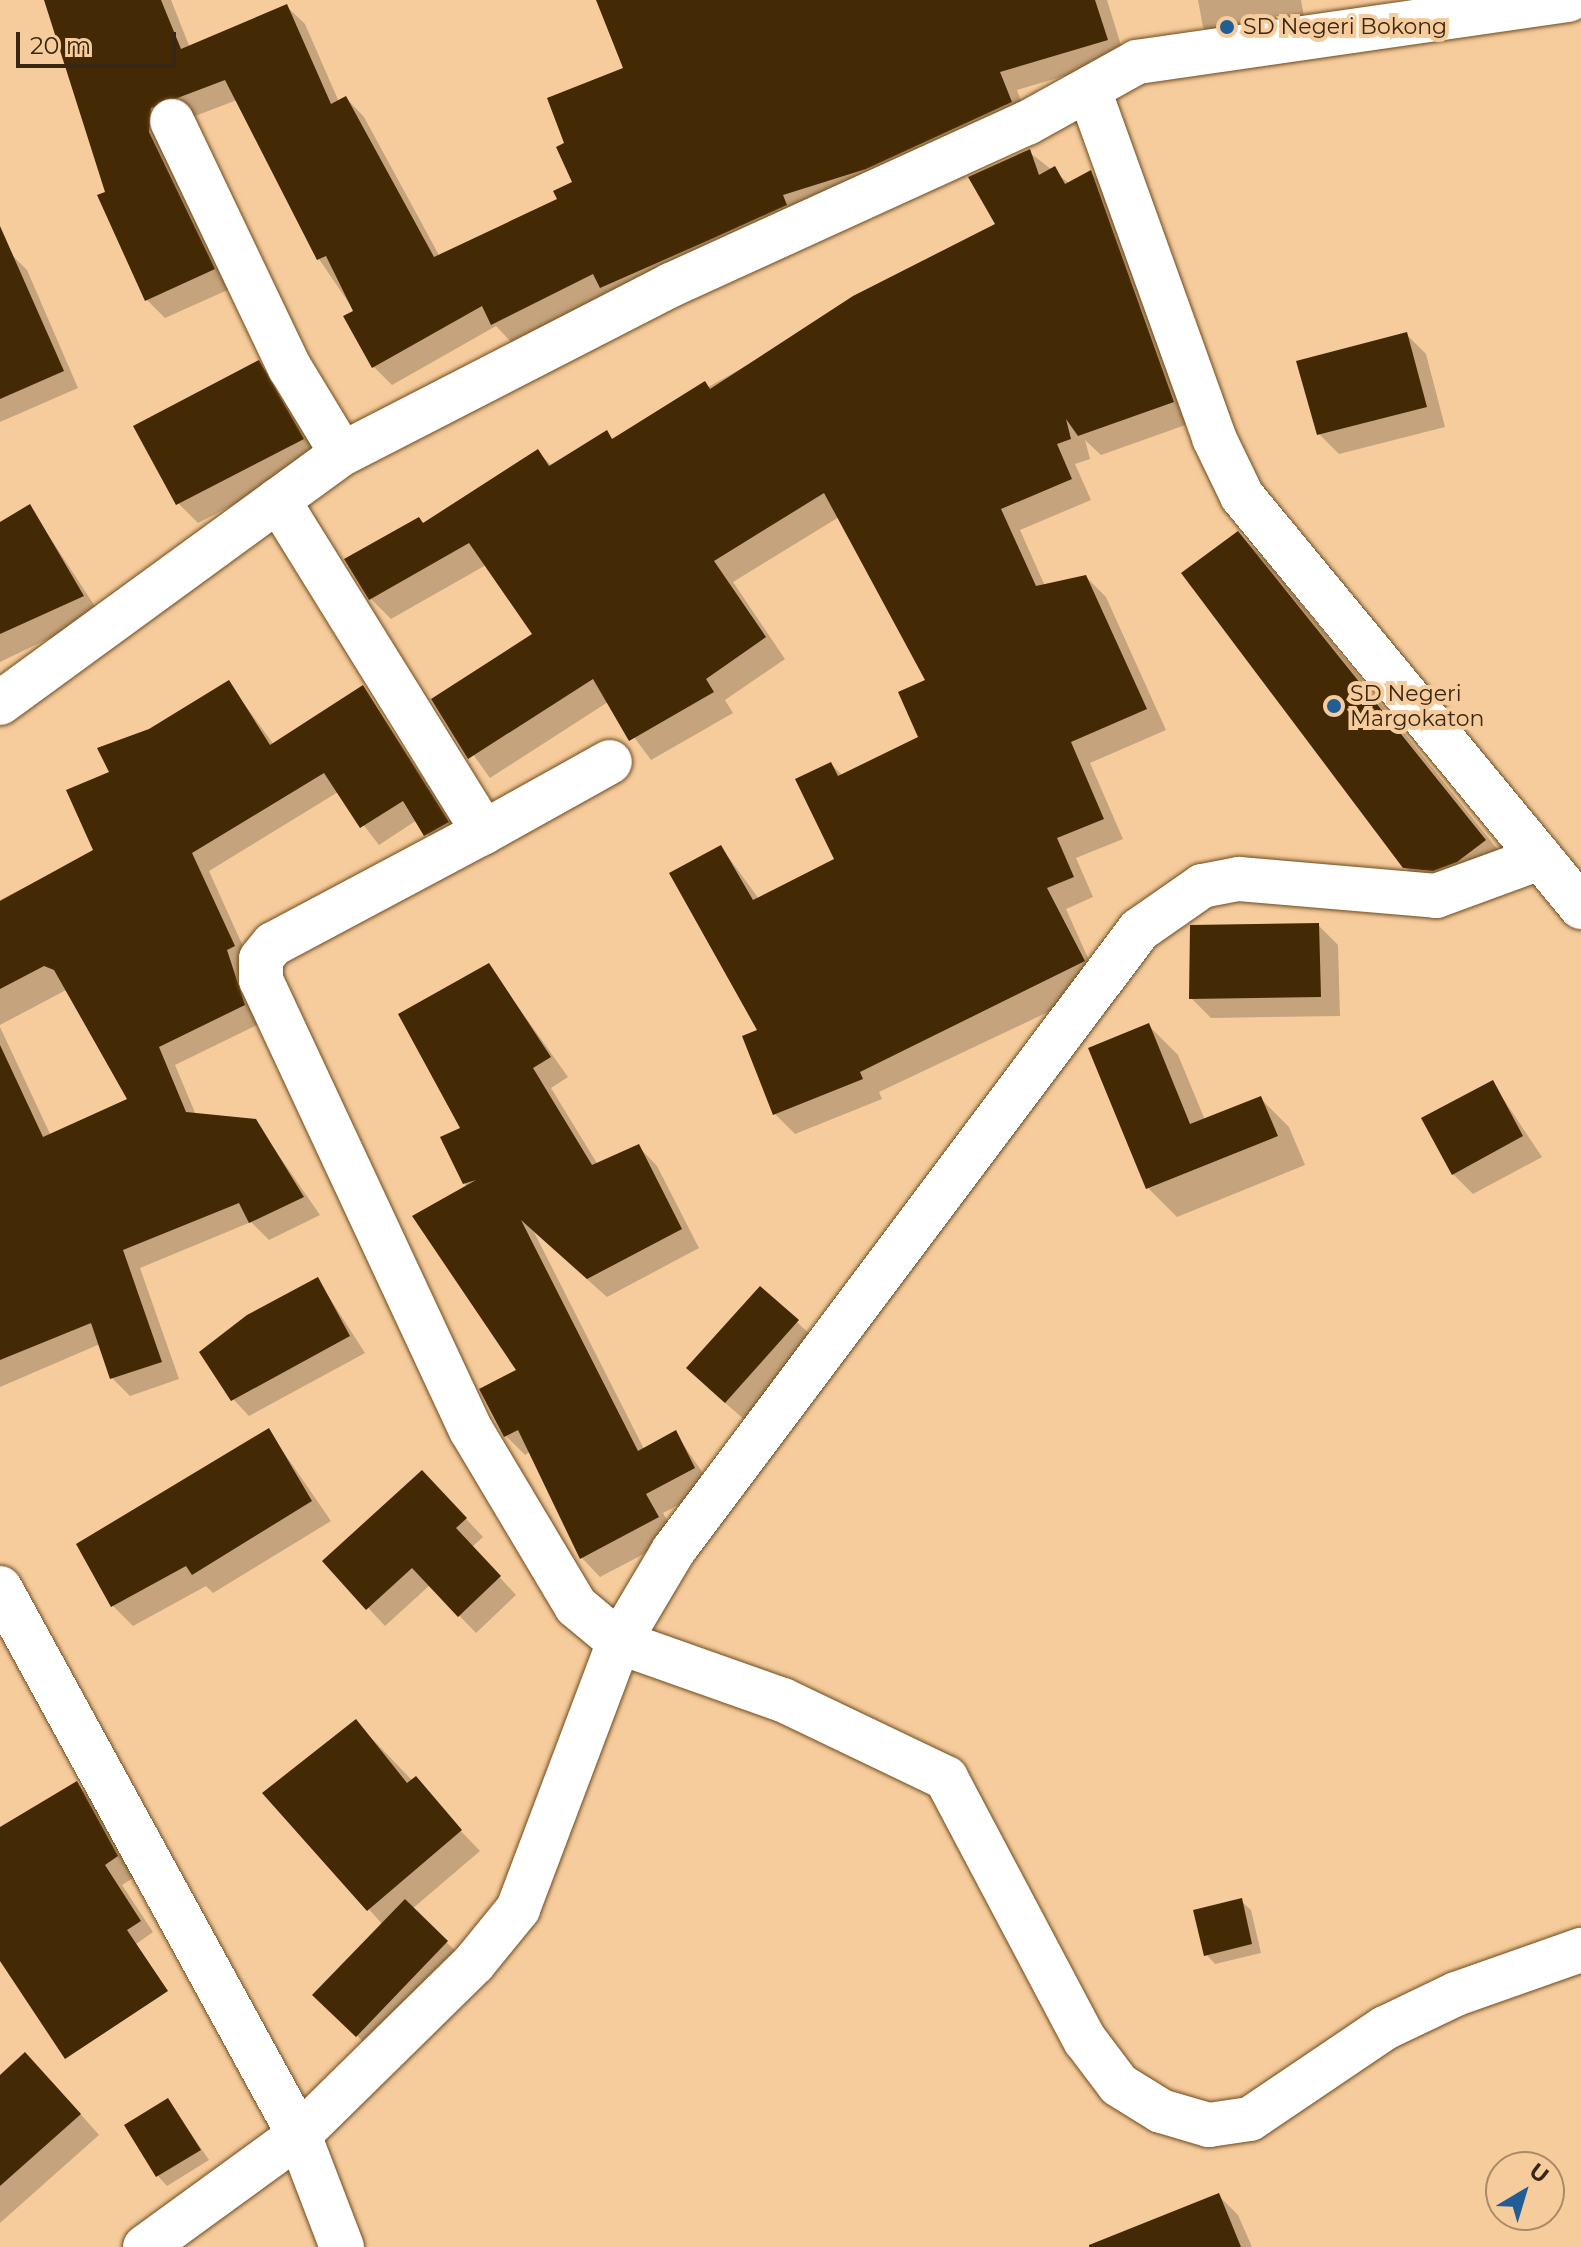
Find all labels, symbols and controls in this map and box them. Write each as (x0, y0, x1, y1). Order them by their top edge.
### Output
place label: SD Negeri Bokong (1243, 14, 1447, 40)
scale bar (20, 16, 180, 66)
marker: SD Negeri Bokong (1218, 18, 1236, 36)
text: 20 m (30, 31, 91, 60)
place label: SD Negeri Margokaton (1350, 680, 1484, 732)
marker: SD Negeri Margokaton (1325, 697, 1343, 715)
north arrow (1485, 2151, 1565, 2231)
text: U (1524, 2157, 1554, 2189)

